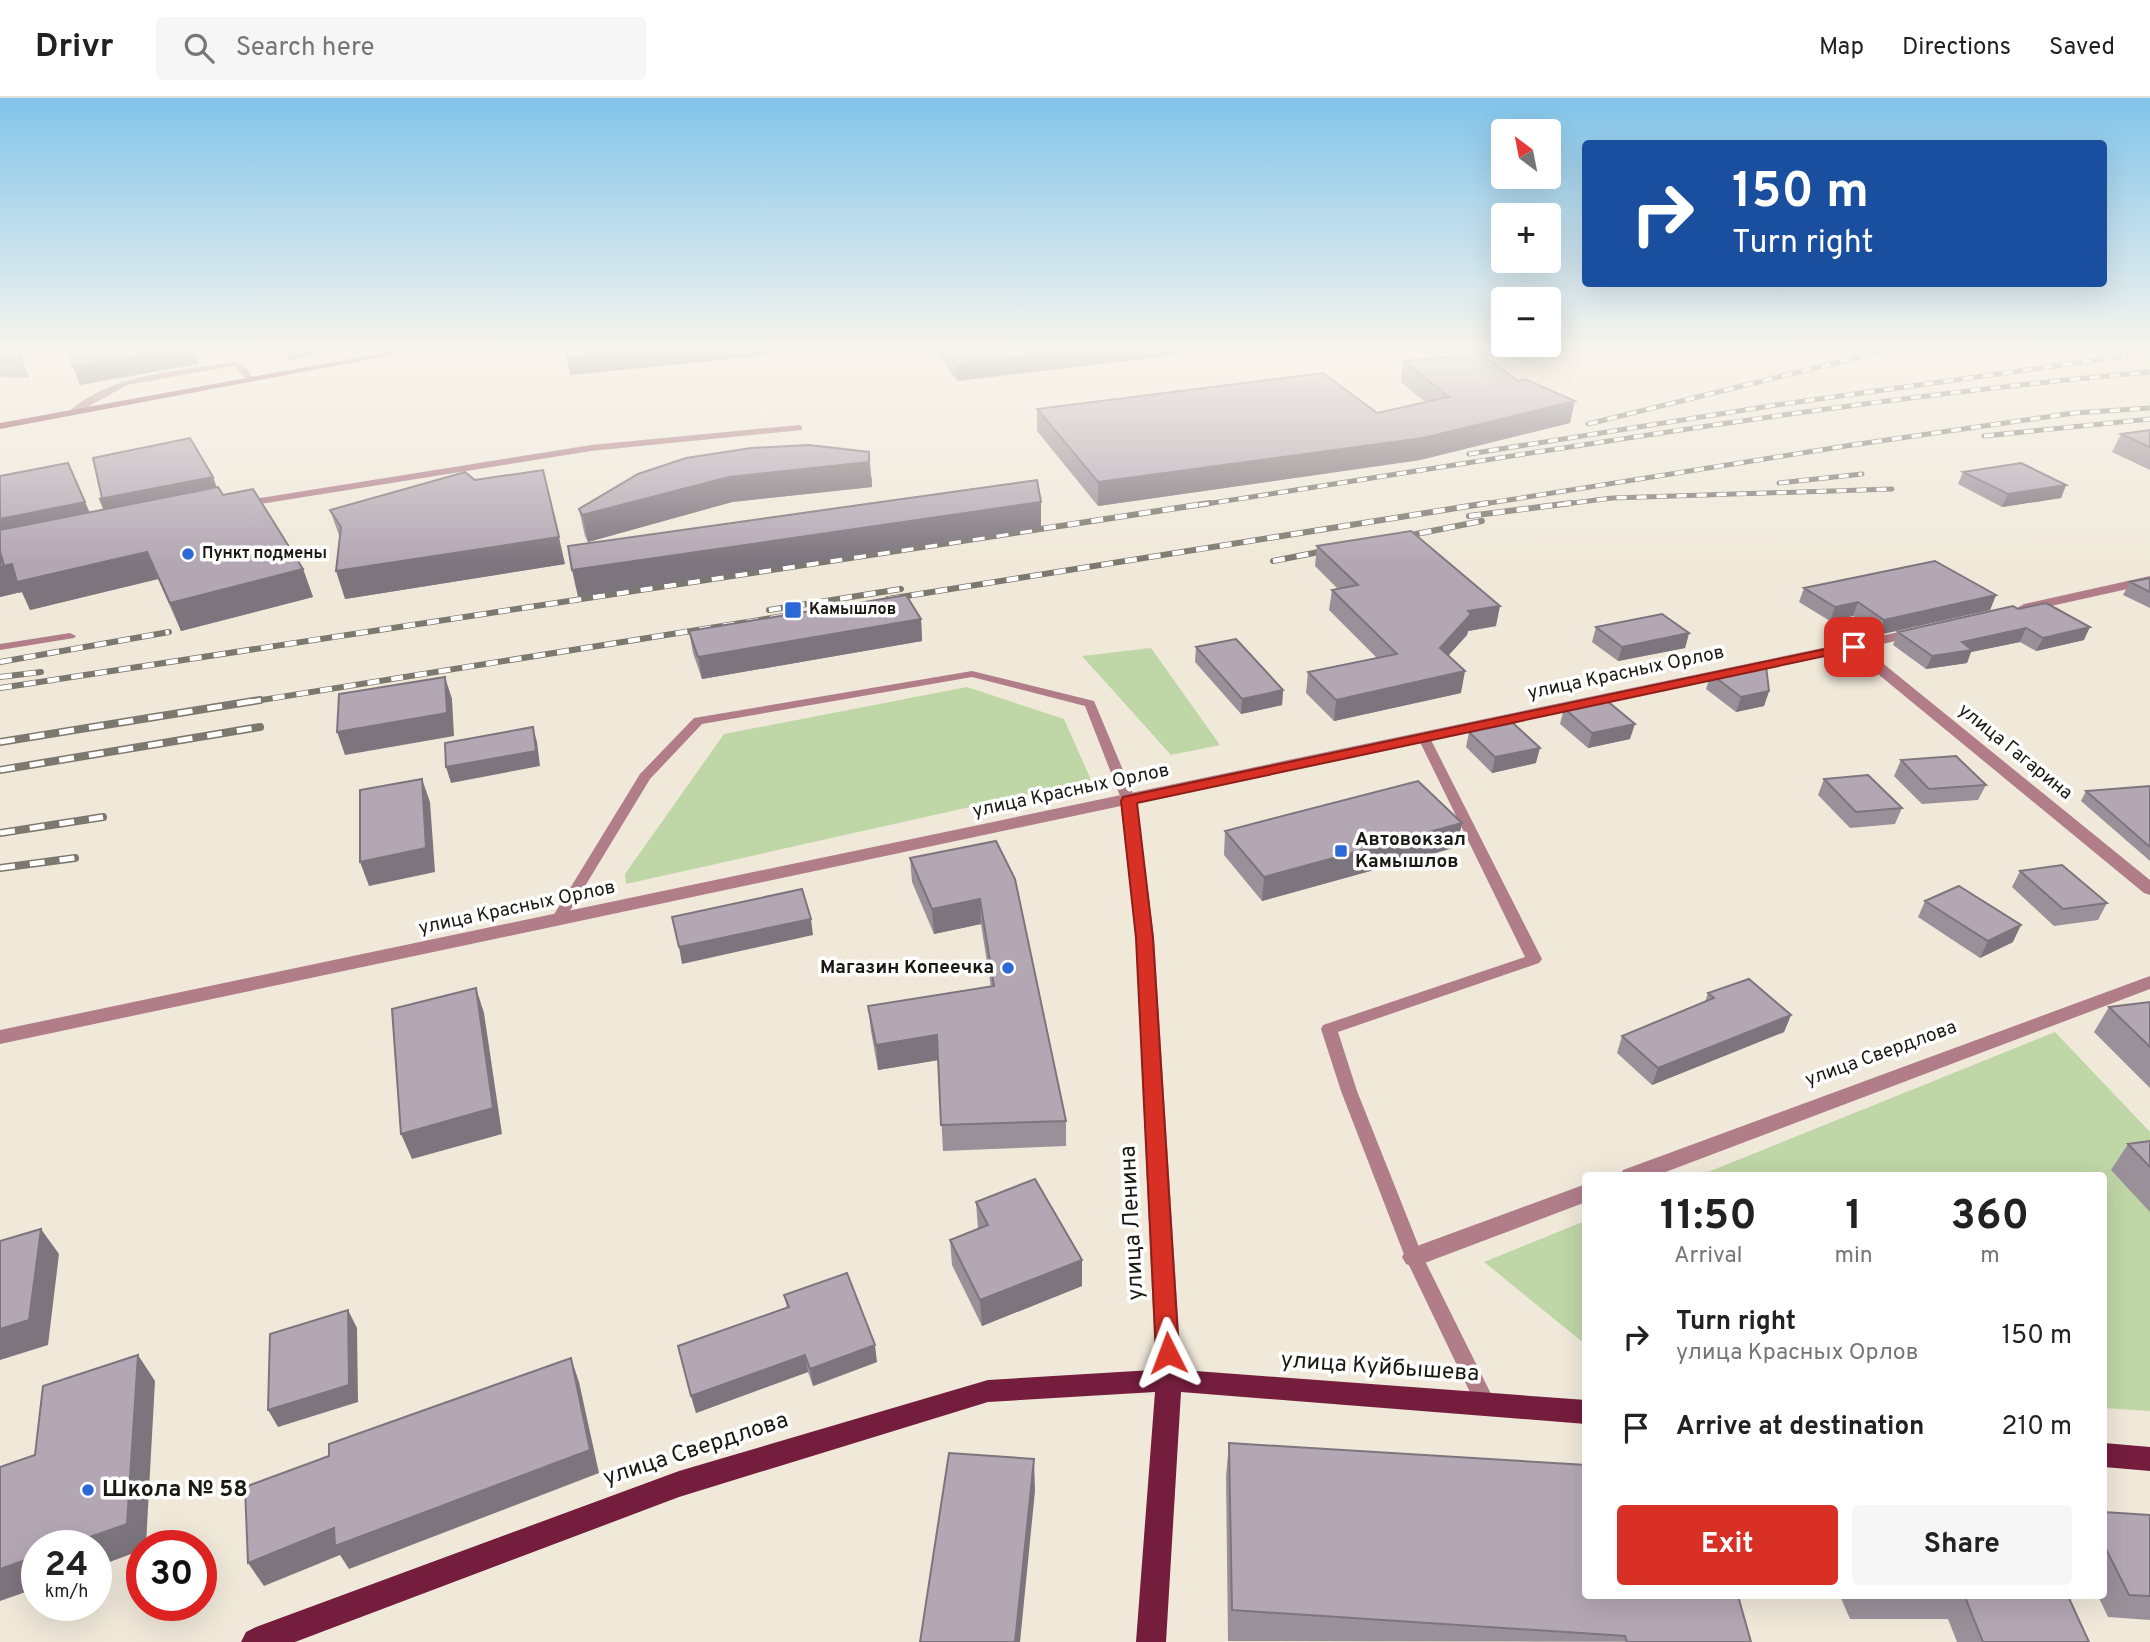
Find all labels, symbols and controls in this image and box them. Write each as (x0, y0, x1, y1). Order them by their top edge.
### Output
search box (156, 17, 646, 80)
text: Drivr (35, 27, 114, 69)
icon: search (180, 29, 218, 67)
text: Search here (236, 32, 375, 65)
text: Map (1819, 33, 1864, 63)
text: Directions (1902, 33, 2011, 63)
text: Saved (2049, 33, 2115, 63)
north arrow (1491, 119, 1561, 189)
map controls (1491, 119, 1561, 357)
text: 150 m (1732, 163, 1869, 225)
icon: right (1617, 168, 1708, 259)
button: + (1491, 203, 1561, 273)
text: Turn right (1732, 224, 1874, 264)
button: − (1491, 287, 1561, 357)
place label: Пункт подмены (202, 544, 327, 564)
marker: Пункт подмены (180, 546, 196, 562)
marker: Камышлов (783, 600, 803, 620)
place label: Камышлов (809, 600, 896, 620)
pin (1824, 617, 1884, 677)
icon: arrive (1835, 628, 1873, 666)
street label: улица Красных Орлов (1525, 640, 1727, 706)
street label: улица Гагарина (1953, 698, 2077, 806)
street label: улица Красных Орлов (970, 758, 1172, 824)
place label: Автовокзал Камышлов (1355, 828, 1466, 874)
marker: Автовокзал Камышлов (1333, 843, 1349, 859)
street label: улица Красных Орлов (416, 875, 618, 941)
place label: Магазин Копеечка (820, 956, 994, 980)
marker: Магазин Копеечка (1000, 960, 1016, 976)
street label: улица Свердлова (1802, 1015, 1960, 1093)
street label: улица Ленина (1114, 1145, 1152, 1301)
text: 11:50 (1660, 1191, 1757, 1244)
text: 1 (1845, 1191, 1862, 1244)
text: 360 (1951, 1191, 2029, 1244)
text: Arrival (1674, 1242, 1743, 1271)
text: min (1835, 1242, 1873, 1271)
text: m (1980, 1242, 2000, 1271)
text: Turn right (1676, 1306, 1796, 1339)
position arrow (1131, 1316, 1205, 1390)
icon: right (1617, 1318, 1655, 1356)
text: 150 m (2001, 1320, 2072, 1353)
text: улица Красных Орлов (1676, 1339, 1919, 1368)
street label: улица Куйбышева (1280, 1347, 1480, 1389)
street label: улица Свердлова (600, 1406, 792, 1494)
icon: arrive (1617, 1409, 1655, 1447)
text: Arrive at destination (1676, 1411, 1924, 1444)
text: 210 m (2002, 1411, 2072, 1444)
place label: Школа № 58 (102, 1476, 248, 1505)
marker: Школа № 58 (80, 1482, 96, 1498)
button: Exit (1617, 1505, 1838, 1585)
button: Share (1852, 1505, 2072, 1585)
speed limit sign: 30 (126, 1530, 217, 1621)
text: 24 (45, 1544, 88, 1588)
text: km/h (45, 1581, 88, 1604)

